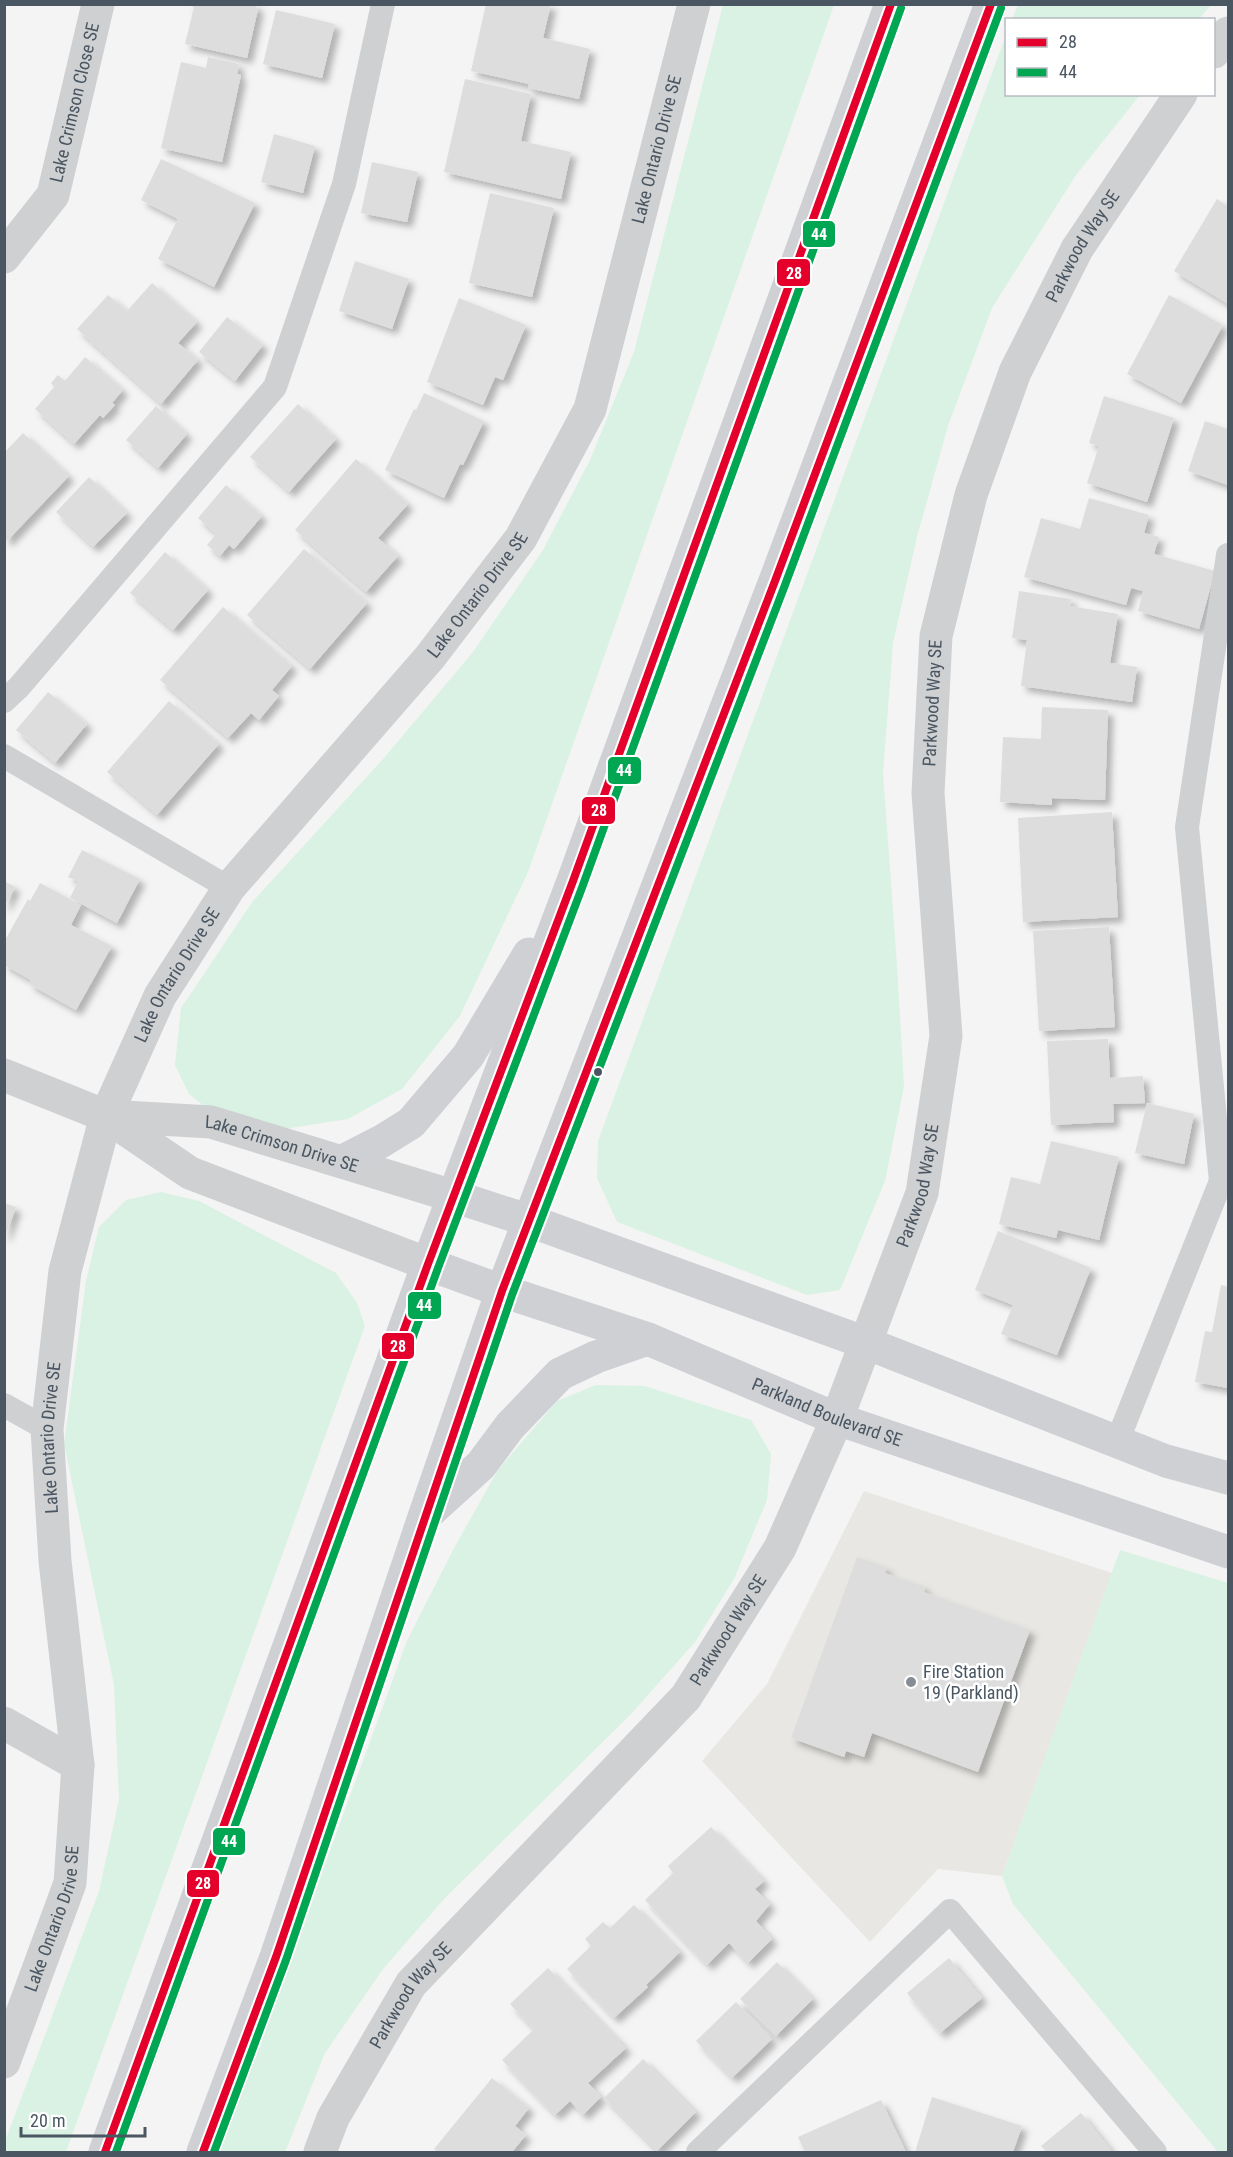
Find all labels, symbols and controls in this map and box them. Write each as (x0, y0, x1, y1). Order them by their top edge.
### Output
legend (1005, 18, 1215, 96)
street label: Lake Crimson Close SE (45, 20, 103, 185)
text: 28 (1059, 31, 1077, 52)
text: 44 (1059, 61, 1077, 82)
street label: Lake Ontario Drive SE (627, 73, 685, 226)
street label: Parkwood Way SE (1041, 186, 1123, 306)
line badge: 44 (802, 220, 836, 248)
text: 44 (811, 225, 827, 244)
line badge: 28 (776, 258, 811, 287)
text: 28 (786, 264, 802, 283)
street label: Lake Ontario Drive SE (422, 529, 532, 662)
street label: Parkwood Way SE (918, 639, 946, 767)
line badge: 44 (607, 756, 642, 785)
text: 44 (616, 761, 632, 780)
line badge: 28 (581, 796, 616, 825)
text: 28 (591, 801, 607, 820)
street label: Lake Ontario Drive SE (130, 904, 224, 1045)
unlabelled marker (592, 1066, 604, 1078)
street label: Lake Crimson Drive SE (204, 1111, 361, 1177)
street label: Parkwood Way SE (892, 1122, 942, 1250)
line badge: 44 (407, 1291, 442, 1320)
text: 44 (416, 1296, 432, 1315)
line badge: 28 (381, 1332, 415, 1360)
text: 28 (390, 1337, 406, 1356)
street label: Lake Ontario Drive SE (36, 1361, 65, 1514)
street label: Parkland Boulevard SE (749, 1373, 905, 1450)
street label: Parkwood Way SE (685, 1571, 771, 1689)
place label: Fire Station 19 (Parkland) (923, 1661, 1019, 1704)
marker: Fire Station 19 (Parkland) (904, 1675, 918, 1689)
line badge: 44 (212, 1827, 246, 1856)
text: 44 (221, 1832, 237, 1851)
street label: Lake Ontario Drive SE (20, 1845, 83, 1994)
line badge: 28 (186, 1869, 220, 1898)
text: 28 (195, 1874, 211, 1893)
street label: Parkwood Way SE (365, 1937, 456, 2052)
scale bar (21, 2100, 146, 2138)
text: 20 m (30, 2110, 65, 2131)

